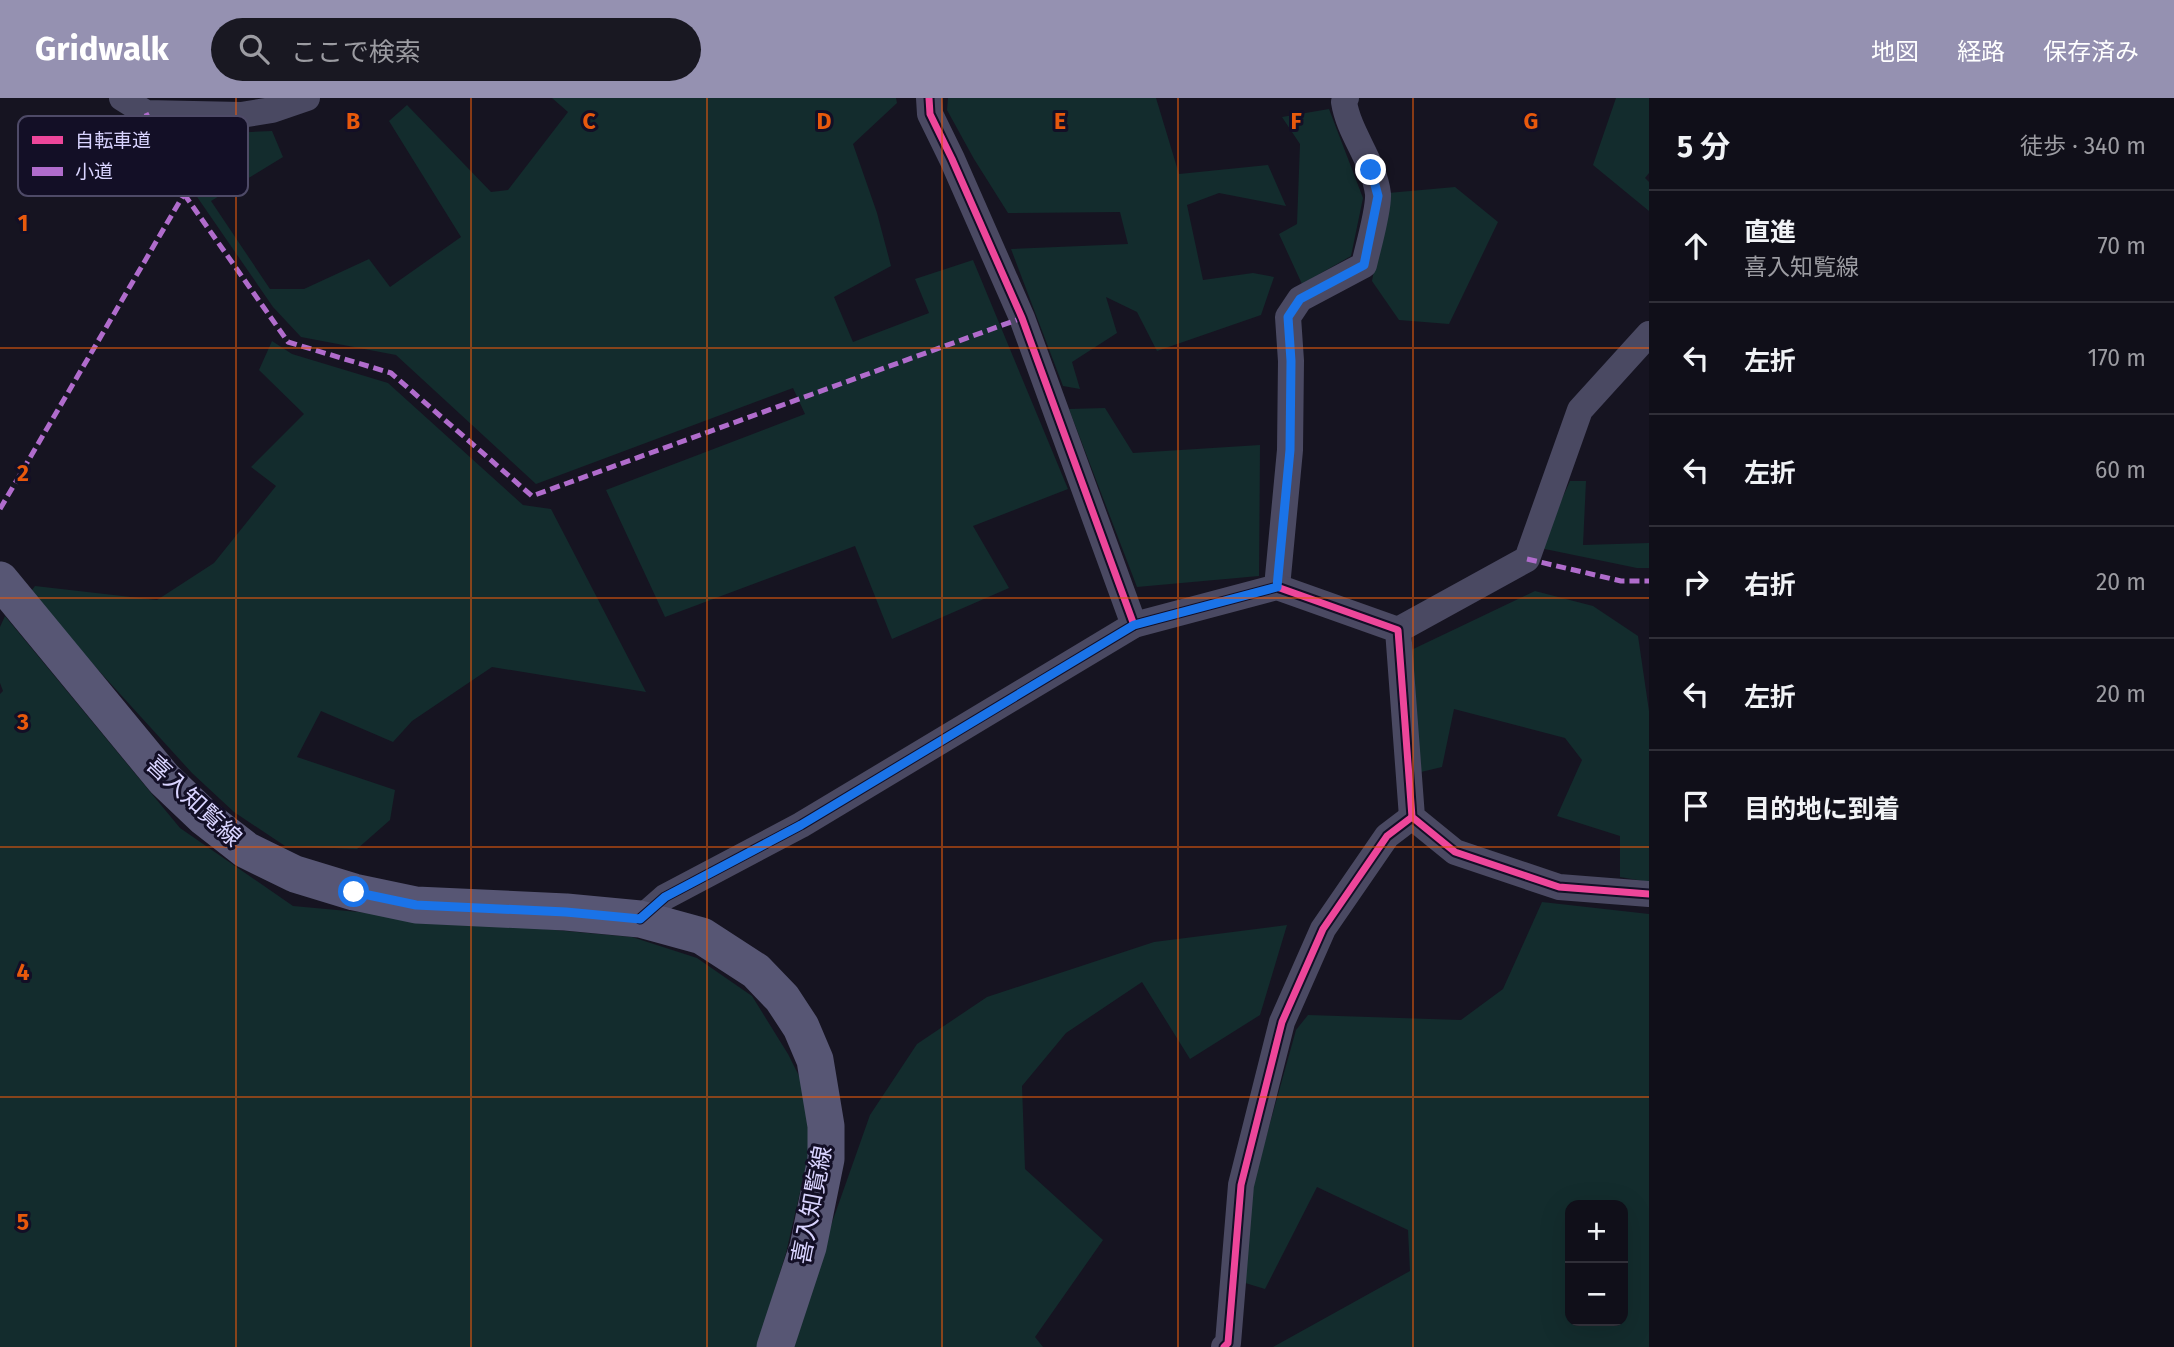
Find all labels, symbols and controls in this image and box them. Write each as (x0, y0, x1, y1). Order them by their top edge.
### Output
search box (211, 18, 701, 81)
text: Gridwalk (35, 29, 169, 69)
icon: search (235, 30, 273, 68)
text: ここで検索 (291, 37, 421, 68)
text: 地図 (1871, 38, 1919, 66)
text: 経路 (1957, 38, 2005, 66)
text: 保存済み (2043, 38, 2139, 66)
text: B (346, 107, 360, 135)
text: C (582, 107, 596, 135)
text: D (817, 107, 832, 135)
text: E (1054, 107, 1066, 135)
text: F (1290, 107, 1302, 135)
text: G (1524, 107, 1538, 135)
legend (18, 116, 248, 196)
text: 自転車道 (75, 129, 151, 152)
text: 5 分 (1677, 129, 1730, 165)
text: 徒歩 · 340 m (2020, 132, 2146, 160)
route end (1355, 154, 1386, 185)
text: 小道 (75, 160, 113, 183)
text: 1 (18, 209, 28, 237)
text: 直進 (1744, 217, 1796, 248)
icon: ahead (1677, 227, 1715, 265)
text: 70 m (2097, 232, 2146, 260)
text: 喜入知覧線 (1744, 253, 1859, 281)
icon: left (1677, 339, 1715, 377)
text: 170 m (2087, 344, 2146, 372)
text: 左折 (1744, 346, 1796, 377)
icon: left (1677, 451, 1715, 489)
text: 60 m (2095, 456, 2146, 484)
text: 左折 (1744, 458, 1796, 489)
text: 2 (17, 459, 29, 487)
icon: right (1677, 563, 1715, 601)
text: 20 m (2096, 568, 2146, 596)
text: 右折 (1744, 570, 1796, 601)
icon: left (1677, 675, 1715, 713)
text: 20 m (2096, 680, 2146, 708)
text: 左折 (1744, 682, 1796, 713)
text: 3 (16, 708, 29, 736)
street label: 喜入知覧線 (141, 750, 247, 852)
icon: arrive (1677, 787, 1715, 825)
text: 目的地に到着 (1744, 794, 1900, 825)
route start (338, 876, 369, 907)
text: 4 (17, 958, 30, 986)
street label: 喜入知覧線 (787, 1143, 837, 1267)
map controls (1565, 1200, 1628, 1326)
button: + (1565, 1200, 1628, 1263)
text: 5 (17, 1208, 29, 1236)
button: − (1565, 1263, 1628, 1326)

